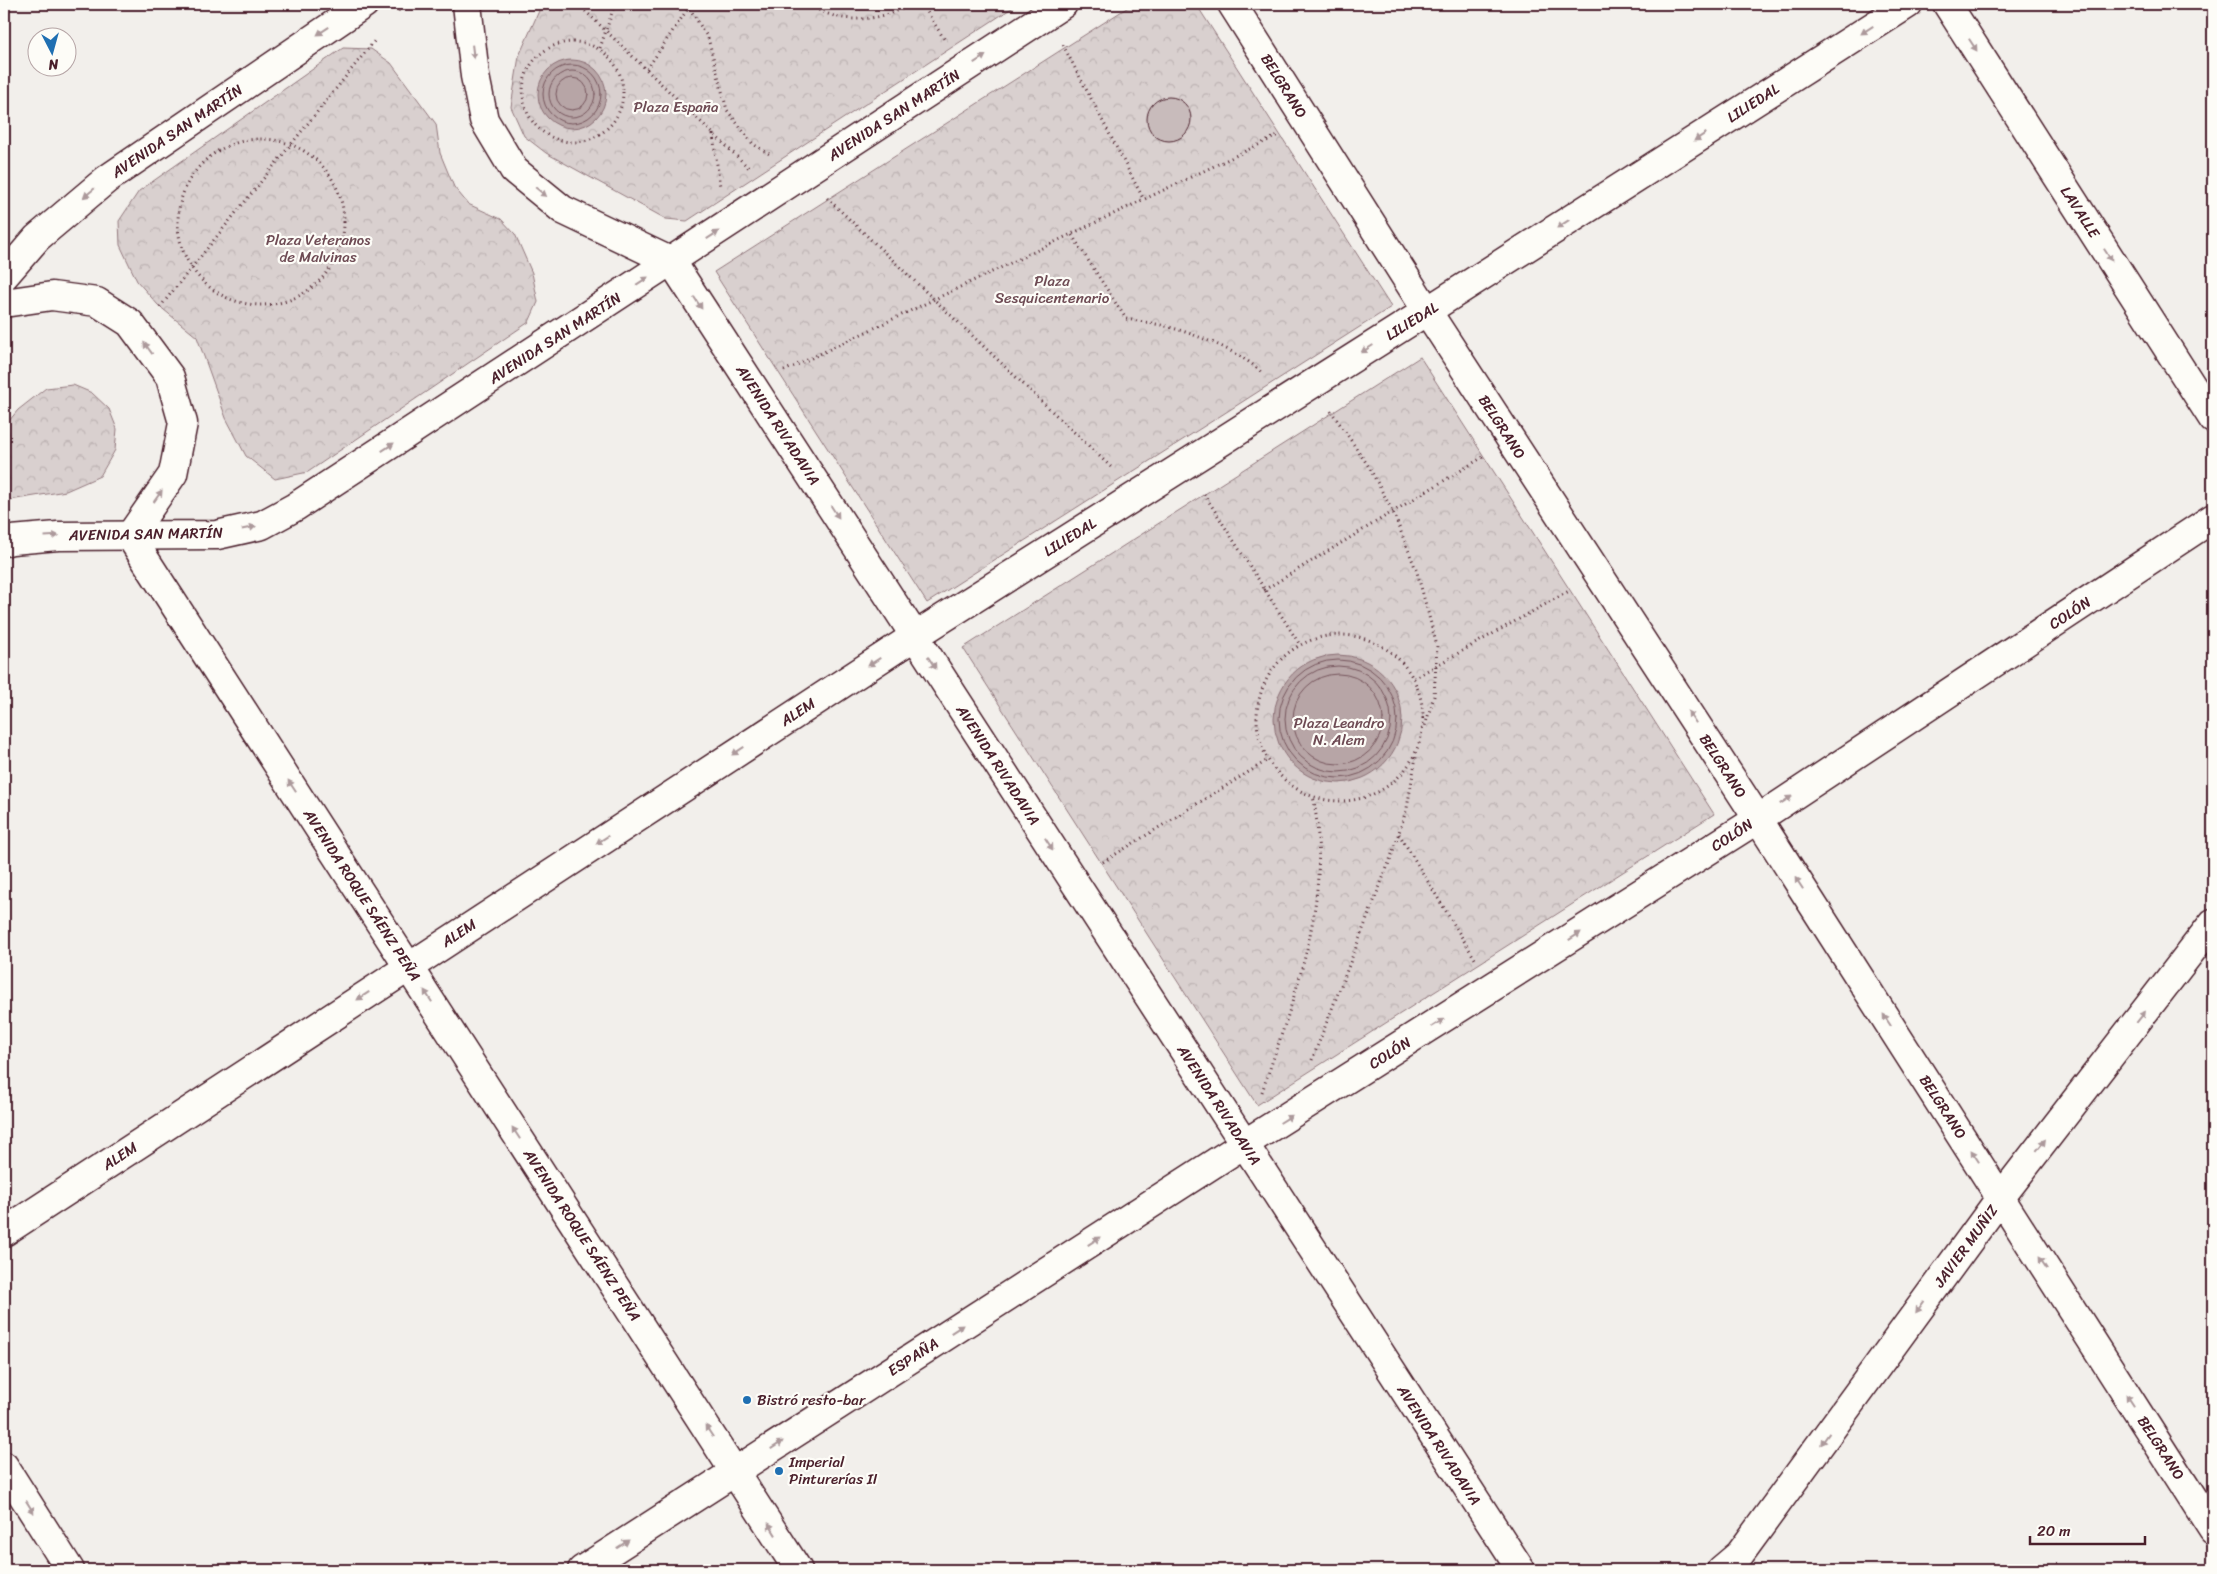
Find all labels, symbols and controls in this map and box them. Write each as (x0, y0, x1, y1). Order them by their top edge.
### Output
one-way arrow (1860, 25, 1873, 35)
one-way arrow (317, 26, 330, 36)
north arrow (28, 28, 78, 78)
one-way arrow (1968, 38, 1978, 51)
one-way arrow (469, 44, 477, 60)
street label: BELGRANO (1254, 48, 1314, 124)
text: N (47, 51, 60, 77)
one-way arrow (973, 54, 986, 64)
street label: AVENIDA SAN MARTÍN (822, 62, 966, 168)
street label: LILIEDAL (1721, 76, 1785, 130)
street label: AVENIDA SAN MARTÍN (105, 77, 248, 185)
park label: Plaza España (633, 94, 719, 120)
one-way arrow (1694, 132, 1707, 141)
street label: LAVALLE (2053, 181, 2108, 245)
one-way arrow (534, 187, 547, 198)
one-way arrow (83, 188, 96, 199)
one-way arrow (1557, 219, 1570, 229)
park label: Plaza Veteranos de Malvinas (266, 227, 371, 270)
one-way arrow (706, 230, 719, 240)
one-way arrow (2103, 249, 2113, 262)
park label: Plaza Sesquicentenario (995, 268, 1110, 311)
one-way arrow (635, 277, 648, 286)
street label: AVENIDA SAN MARTÍN (483, 285, 627, 391)
street label: LILIEDAL (1380, 294, 1444, 348)
one-way arrow (694, 296, 703, 309)
one-way arrow (143, 342, 154, 355)
one-way arrow (1361, 344, 1374, 354)
street label: AVENIDA RIVADAVIA (729, 359, 827, 491)
street label: BELGRANO (1471, 390, 1533, 464)
one-way arrow (382, 442, 395, 451)
one-way arrow (153, 489, 163, 503)
one-way arrow (830, 506, 839, 519)
street label: LILIEDAL (1038, 510, 1102, 564)
street label: AVENIDA SAN MARTÍN (68, 520, 224, 548)
one-way arrow (241, 524, 256, 532)
one-way arrow (44, 532, 60, 540)
street label: COLÓN (2044, 589, 2097, 637)
one-way arrow (867, 657, 880, 667)
one-way arrow (928, 657, 937, 670)
street label: ALEM (774, 691, 821, 734)
street label: AVENIDA RIVADAVIA (949, 699, 1047, 831)
park label: Plaza Leandro N. Alem (1294, 710, 1385, 753)
one-way arrow (1687, 711, 1696, 724)
street label: BELGRANO (1692, 729, 1754, 803)
one-way arrow (731, 746, 744, 756)
one-way arrow (287, 780, 297, 793)
one-way arrow (1779, 795, 1792, 805)
street label: AVENIDA ROQUE SÁENZ PEÑA (296, 803, 428, 987)
street label: COLÓN (1706, 811, 1759, 859)
one-way arrow (595, 835, 608, 845)
one-way arrow (1045, 837, 1054, 850)
one-way arrow (1794, 876, 1804, 890)
street label: ALEM (435, 912, 482, 955)
one-way arrow (1569, 931, 1582, 940)
one-way arrow (423, 990, 432, 1003)
one-way arrow (356, 991, 370, 1001)
one-way arrow (2135, 1010, 2146, 1023)
one-way arrow (1882, 1013, 1892, 1026)
one-way arrow (1432, 1018, 1445, 1027)
street label: COLÓN (1363, 1029, 1417, 1076)
street label: AVENIDA RIVADAVIA (1170, 1039, 1268, 1171)
street label: BELGRANO (1912, 1070, 1974, 1144)
one-way arrow (1279, 1114, 1292, 1123)
one-way arrow (511, 1126, 521, 1139)
street label: ALEM (96, 1135, 143, 1178)
one-way arrow (2036, 1139, 2047, 1152)
street label: AVENIDA ROQUE SÁENZ PEÑA (516, 1143, 648, 1327)
one-way arrow (1970, 1150, 1979, 1163)
street label: JAVIER MUÑIZ (1926, 1199, 2005, 1294)
one-way arrow (1087, 1236, 1101, 1246)
one-way arrow (2038, 1256, 2048, 1270)
one-way arrow (1916, 1301, 1926, 1314)
one-way arrow (951, 1324, 964, 1334)
street label: ESPAÑA (882, 1331, 944, 1383)
street label: AVENIDA RIVADAVIA (1390, 1379, 1488, 1511)
place label: Bistró resto-bar (757, 1387, 866, 1413)
one-way arrow (2126, 1393, 2135, 1407)
marker: Bistró resto-bar (741, 1394, 753, 1406)
street label: BELGRANO (2130, 1411, 2192, 1485)
one-way arrow (704, 1424, 714, 1437)
one-way arrow (1819, 1432, 1830, 1445)
one-way arrow (770, 1440, 783, 1450)
place label: Imperial Pinturerías II (788, 1449, 878, 1492)
marker: Imperial Pinturerías II (773, 1465, 785, 1477)
one-way arrow (25, 1500, 35, 1514)
scale bar (2030, 1514, 2144, 1546)
text: 20 m (2037, 1518, 2071, 1544)
one-way arrow (767, 1522, 776, 1536)
one-way arrow (616, 1539, 630, 1549)

